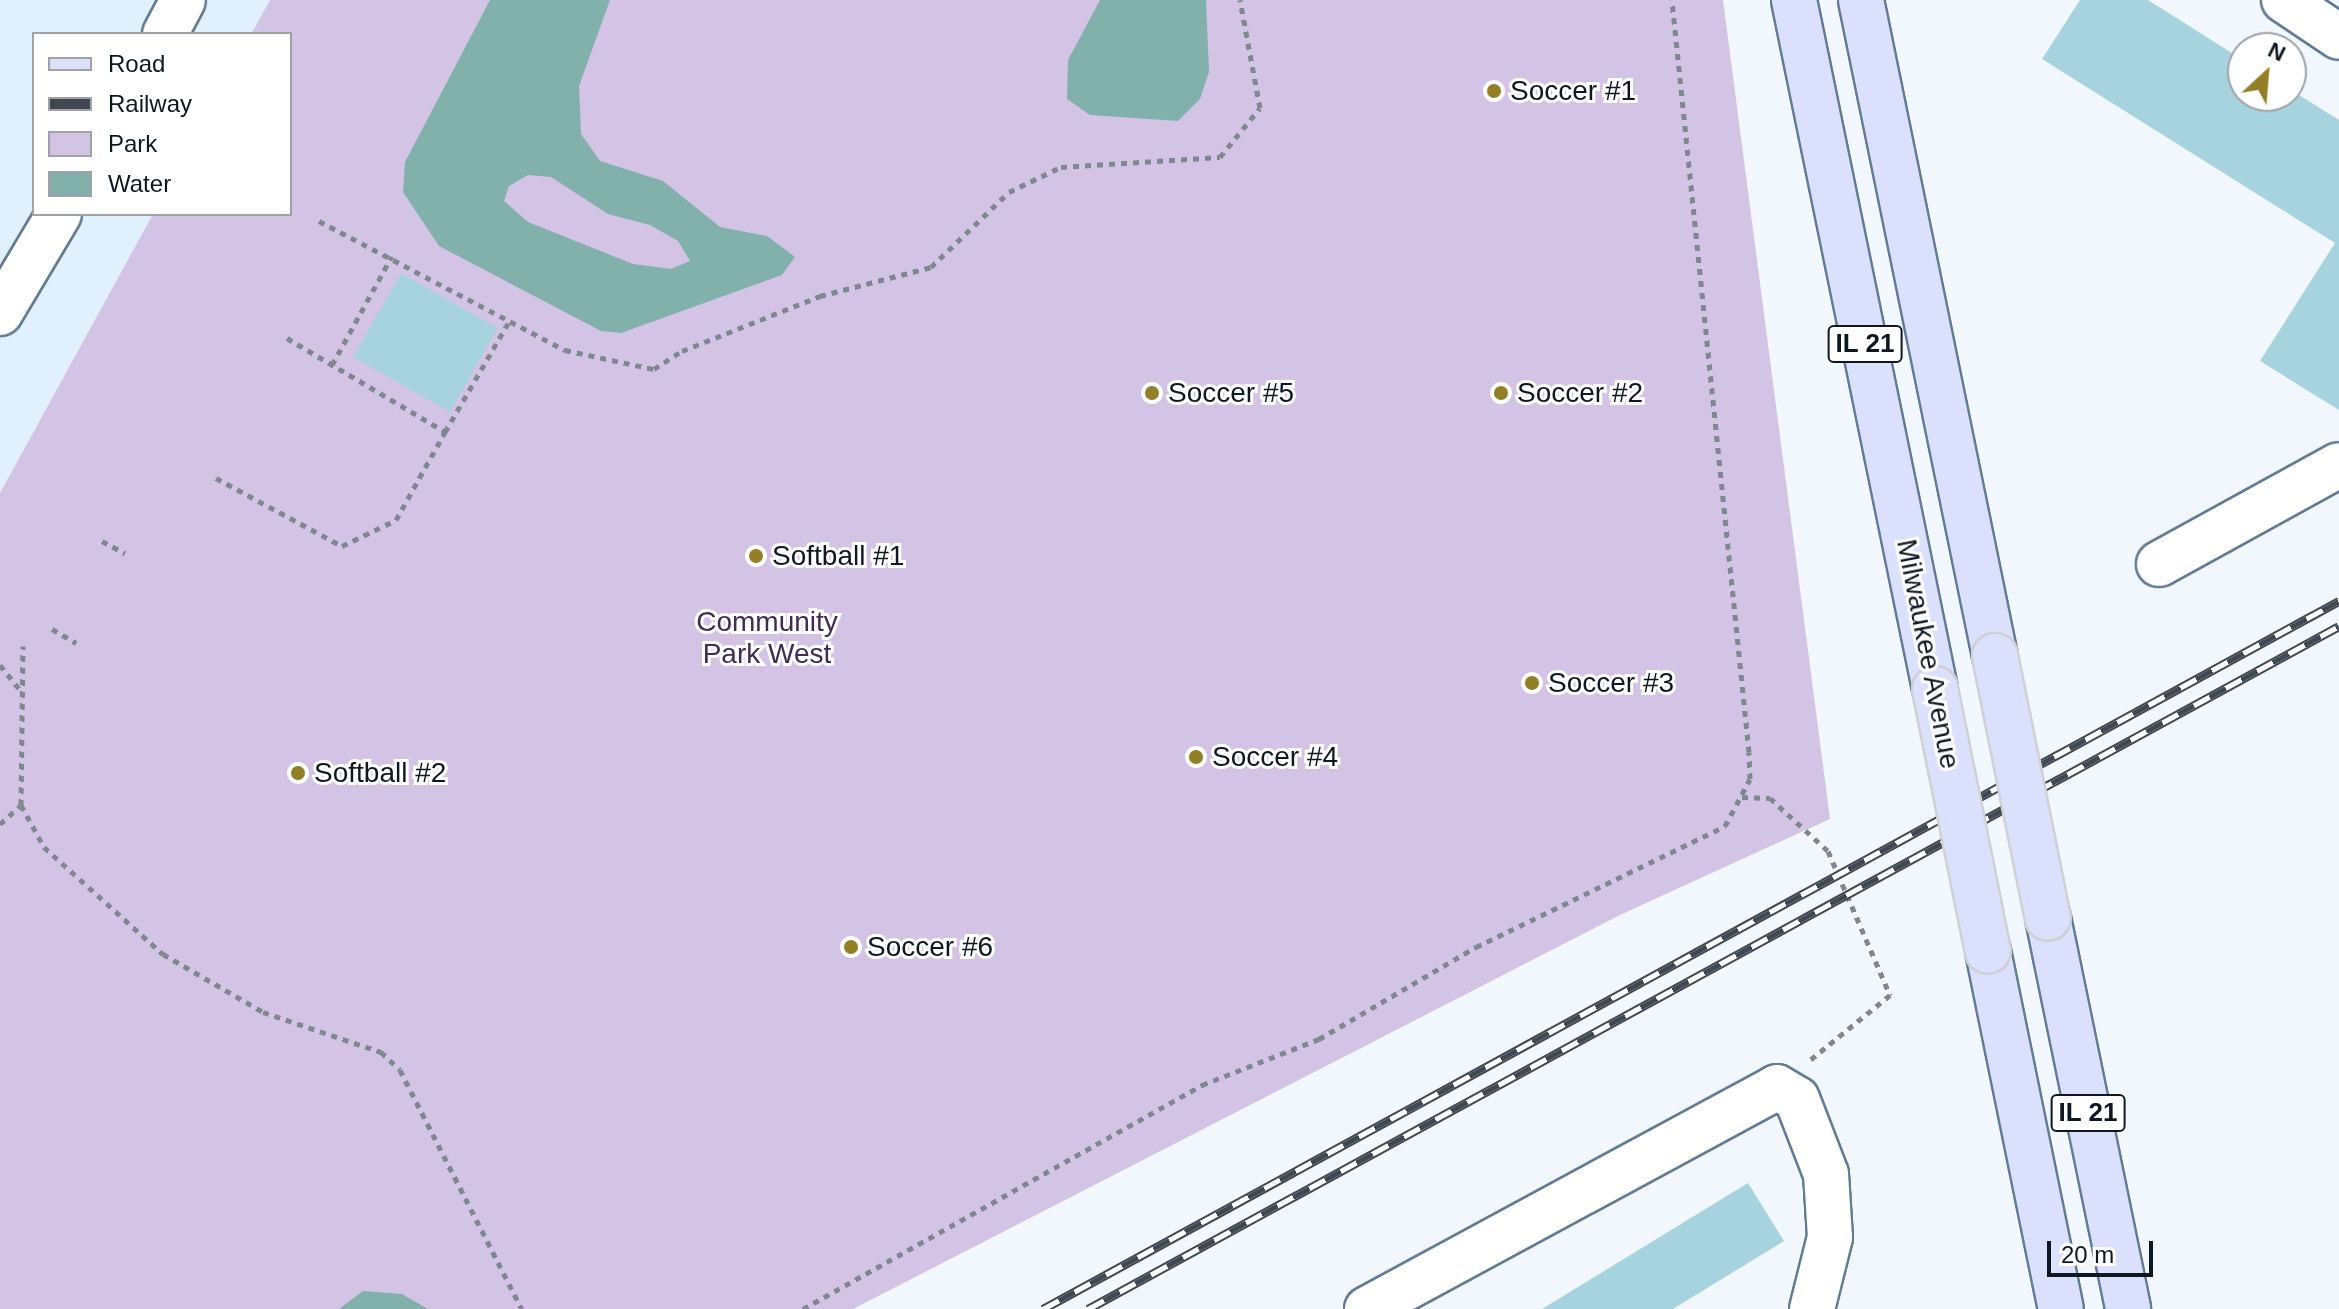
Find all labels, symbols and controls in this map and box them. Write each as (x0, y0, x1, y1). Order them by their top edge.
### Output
legend (32, 32, 292, 216)
north arrow (2227, 32, 2307, 112)
text: N (2264, 37, 2289, 66)
text: Road (108, 50, 165, 77)
place label: Soccer #1 (1510, 74, 1636, 108)
marker: Soccer #1 (1485, 82, 1503, 100)
text: Railway (108, 90, 192, 117)
text: Park (108, 130, 157, 157)
text: Water (108, 170, 171, 197)
road number: IL 21 (1827, 322, 1903, 366)
place label: Soccer #5 (1168, 376, 1294, 410)
place label: Soccer #2 (1517, 376, 1643, 410)
marker: Soccer #5 (1143, 384, 1161, 402)
marker: Soccer #2 (1492, 384, 1510, 402)
street label: Milwaukee Avenue (1889, 536, 1967, 772)
place label: Softball #1 (772, 539, 904, 573)
marker: Softball #1 (747, 547, 765, 565)
park label: Community Park West (696, 605, 838, 671)
place label: Soccer #3 (1548, 666, 1674, 700)
marker: Soccer #3 (1523, 674, 1541, 692)
place label: Soccer #4 (1212, 740, 1338, 774)
marker: Soccer #4 (1187, 748, 1205, 766)
place label: Softball #2 (314, 756, 446, 790)
marker: Softball #2 (289, 764, 307, 782)
place label: Soccer #6 (867, 930, 993, 964)
marker: Soccer #6 (842, 938, 860, 956)
road number: IL 21 (2050, 1091, 2126, 1135)
scale bar (2051, 1225, 2157, 1275)
text: 20 m (2061, 1241, 2114, 1268)

